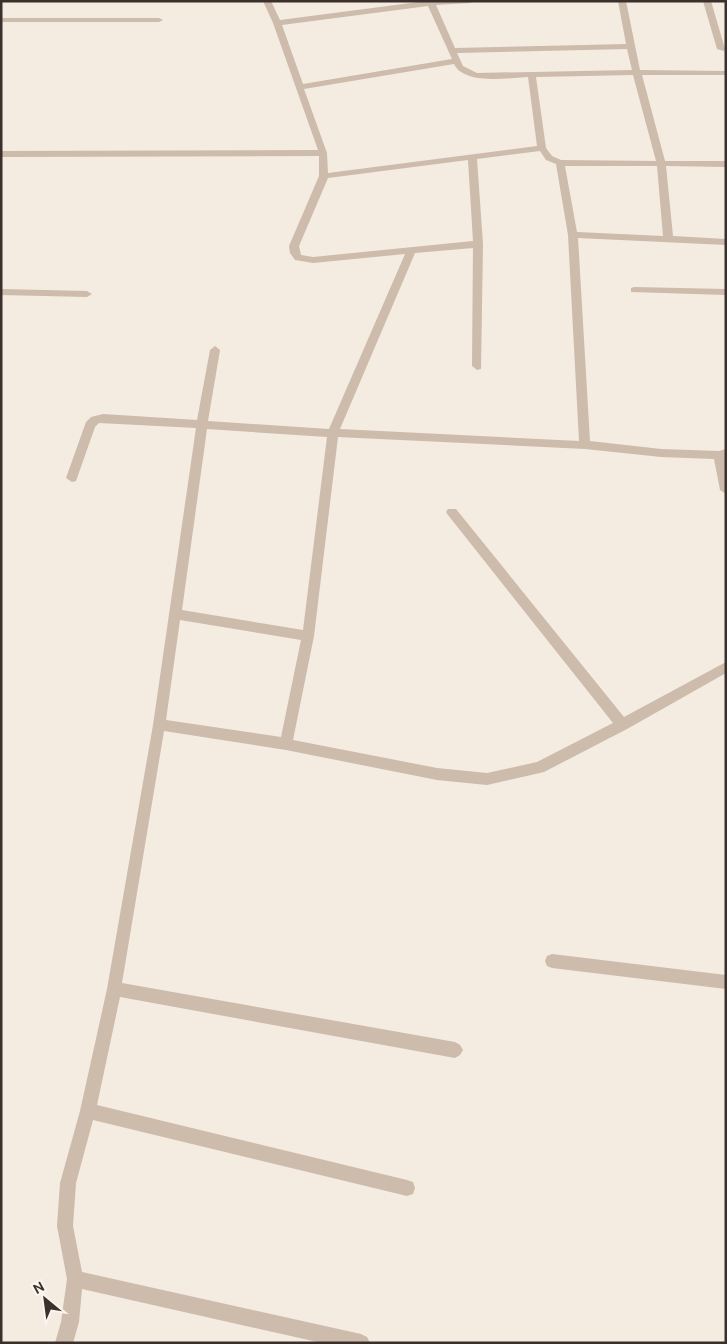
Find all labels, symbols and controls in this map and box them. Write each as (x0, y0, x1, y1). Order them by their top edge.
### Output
north arrow (20, 1274, 70, 1324)
text: N (30, 1278, 47, 1297)

